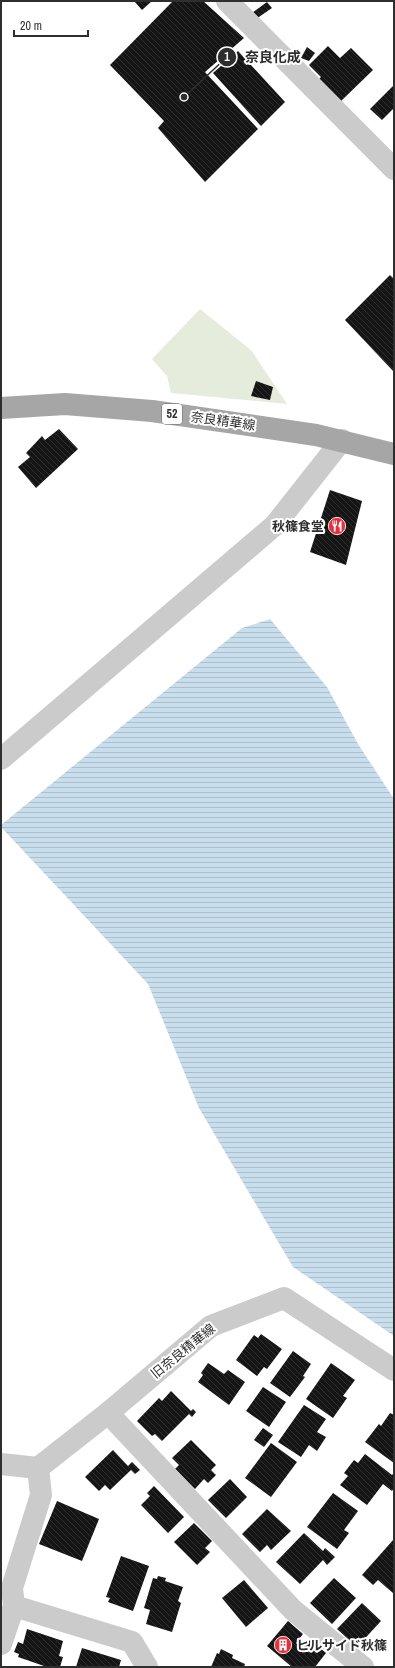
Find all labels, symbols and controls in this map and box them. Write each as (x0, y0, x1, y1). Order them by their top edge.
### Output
scale bar (14, 12, 88, 38)
text: 20 m (20, 18, 42, 34)
callout: 奈良化成 (217, 44, 309, 70)
text: 奈良化成 (245, 48, 301, 66)
text: 1 (224, 49, 230, 65)
road number: 52 (162, 404, 182, 424)
street label: 奈良精華線 (190, 408, 256, 434)
restaurant icon: 秋篠食堂 (327, 516, 347, 536)
place label: 秋篠食堂 (272, 518, 324, 535)
street label: 旧奈良精華線 (147, 1320, 219, 1382)
building icon: ヒルサイド秋篠 (273, 1635, 293, 1655)
place label: ヒルサイド秋篠 (296, 1637, 387, 1654)

